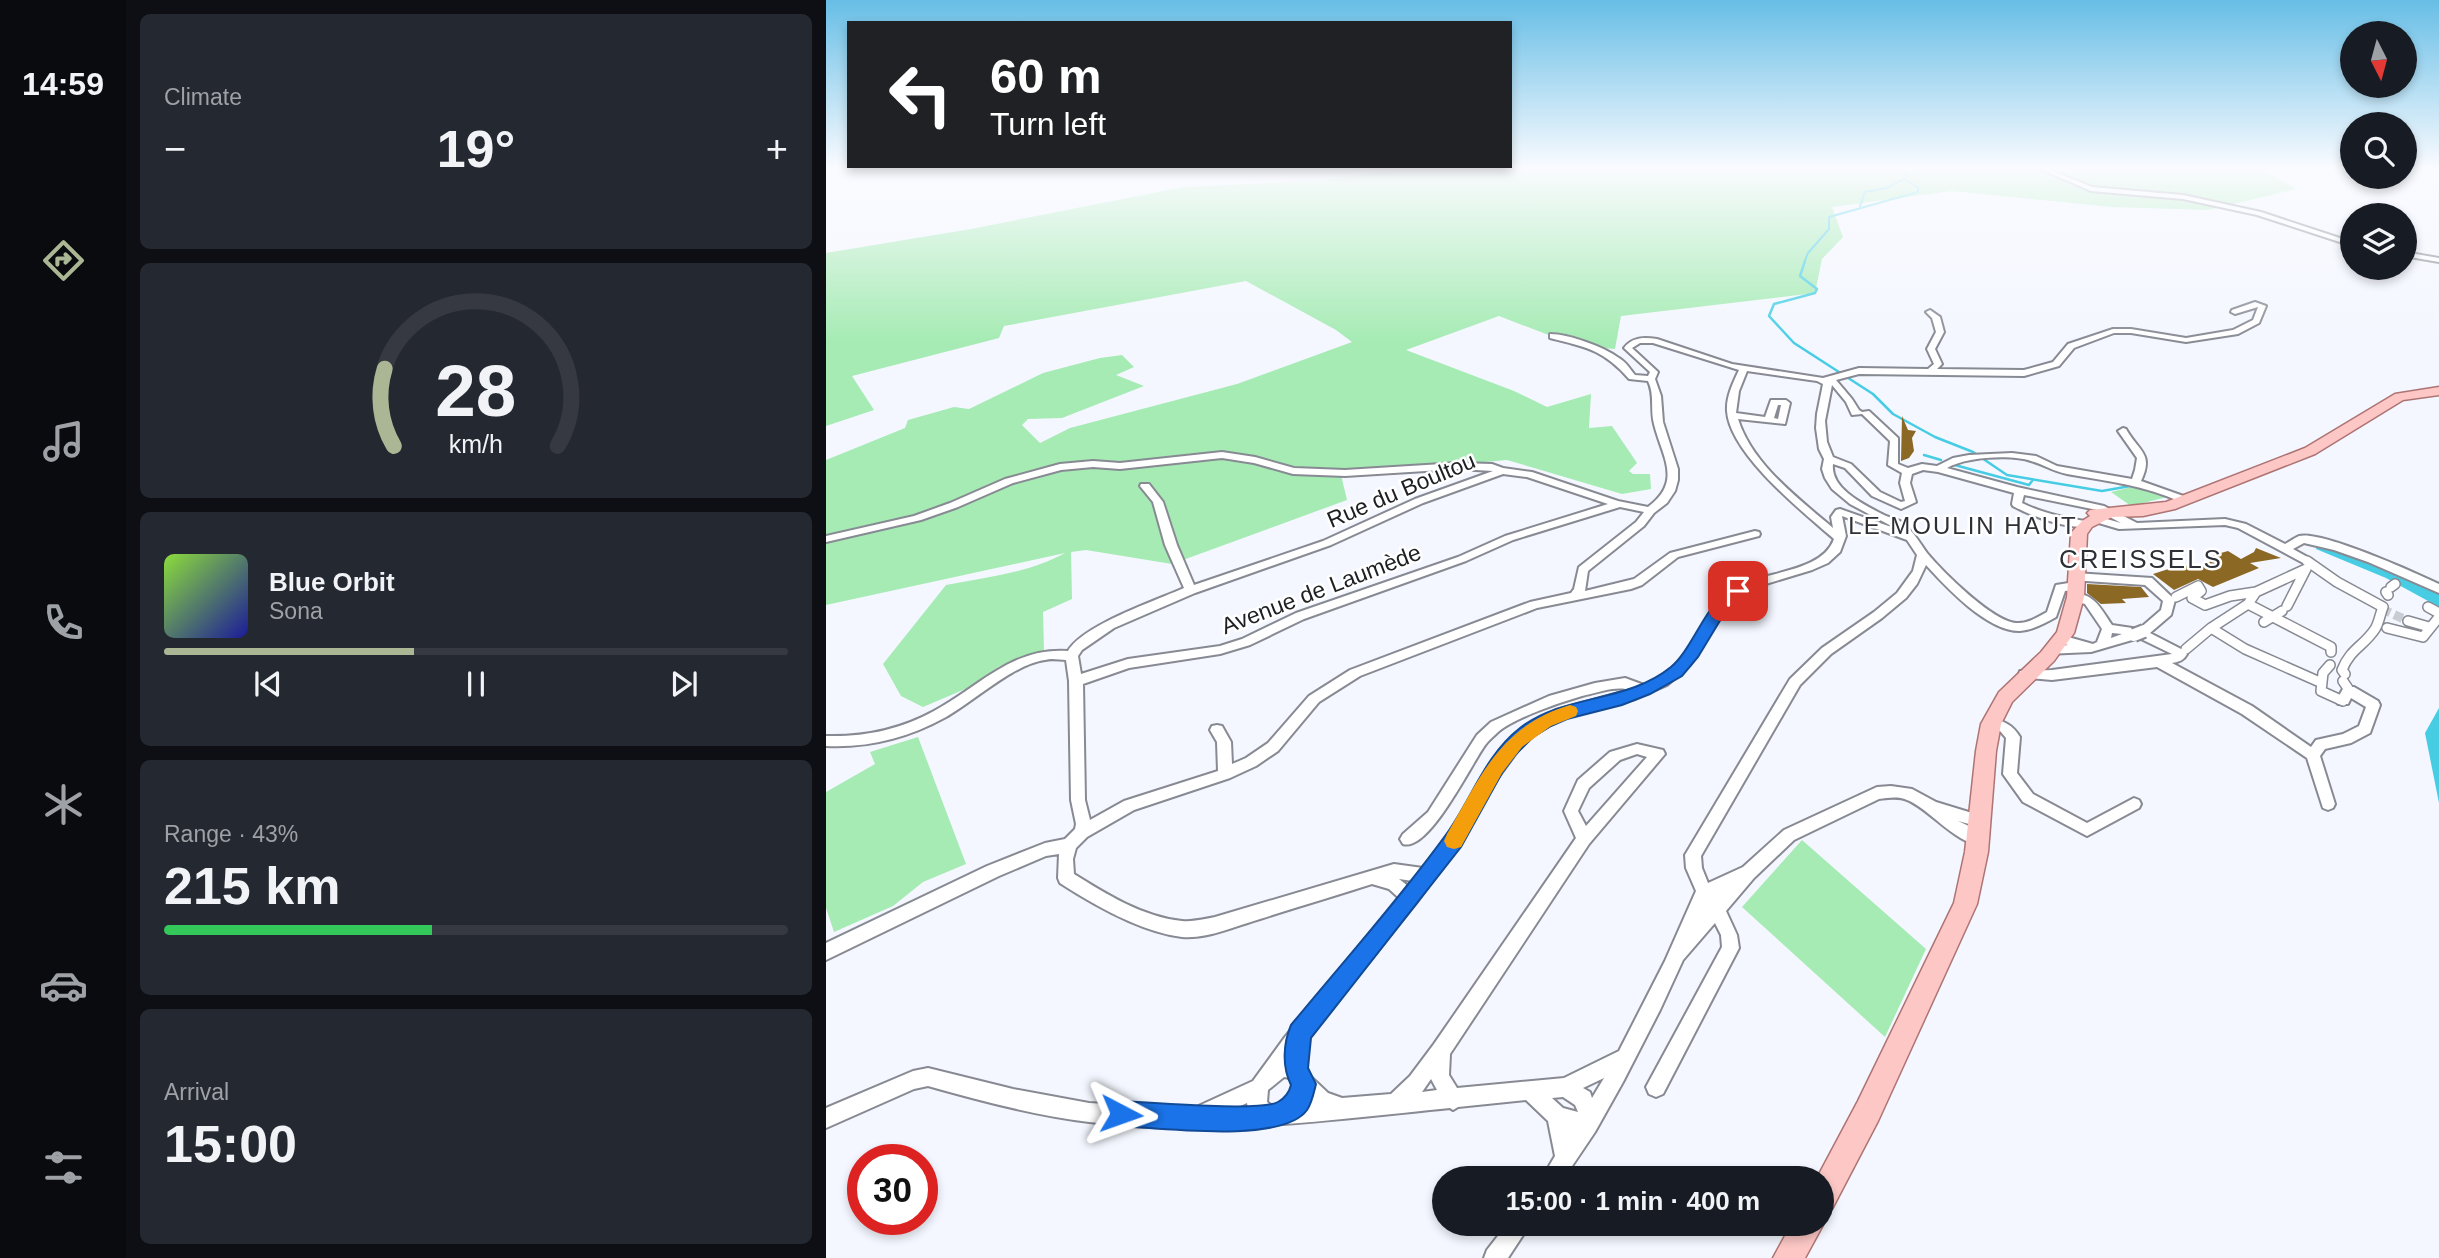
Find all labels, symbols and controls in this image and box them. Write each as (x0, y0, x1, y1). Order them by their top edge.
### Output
north arrow (2340, 21, 2417, 98)
map controls (2340, 21, 2417, 280)
icon: left (875, 49, 966, 140)
text: 60 m (990, 49, 1102, 103)
text: 14:59 (22, 66, 104, 102)
text: Climate (164, 84, 242, 110)
text: Turn left (990, 106, 1106, 142)
button: search (2340, 112, 2417, 189)
text: 19° (437, 120, 515, 178)
text: − (164, 128, 186, 170)
text: + (766, 128, 788, 170)
button: layers (2340, 203, 2417, 280)
icon: directions (39, 236, 88, 285)
text: 28 (436, 351, 516, 432)
icon: music (39, 417, 88, 466)
text: km/h (449, 430, 503, 458)
street label: Rue du Boultou (1323, 447, 1479, 533)
district label: LE MOULIN HAUT (1848, 512, 2078, 539)
street label: Avenue de Laumède (1217, 539, 1425, 639)
district label: CREISSELS (2059, 544, 2223, 574)
pin (1708, 561, 1768, 621)
text: Blue Orbit (269, 567, 395, 597)
icon: arrive (1719, 572, 1757, 610)
icon: phone (39, 598, 88, 647)
text: Sona (269, 598, 323, 624)
icon: previous (249, 665, 287, 703)
icon: pause (457, 665, 495, 703)
icon: next (665, 665, 703, 703)
icon: climate (39, 780, 88, 829)
text: Range · 43% (164, 821, 298, 847)
text: 215 km (164, 857, 340, 915)
icon: car (39, 961, 88, 1010)
position arrow (1084, 1077, 1158, 1151)
text: Arrival (164, 1079, 229, 1105)
text: 15:00 (164, 1115, 297, 1173)
icon: filters (39, 1143, 88, 1192)
speed limit sign: 30 (847, 1144, 938, 1235)
text: 15:00 · 1 min · 400 m (1506, 1186, 1760, 1216)

